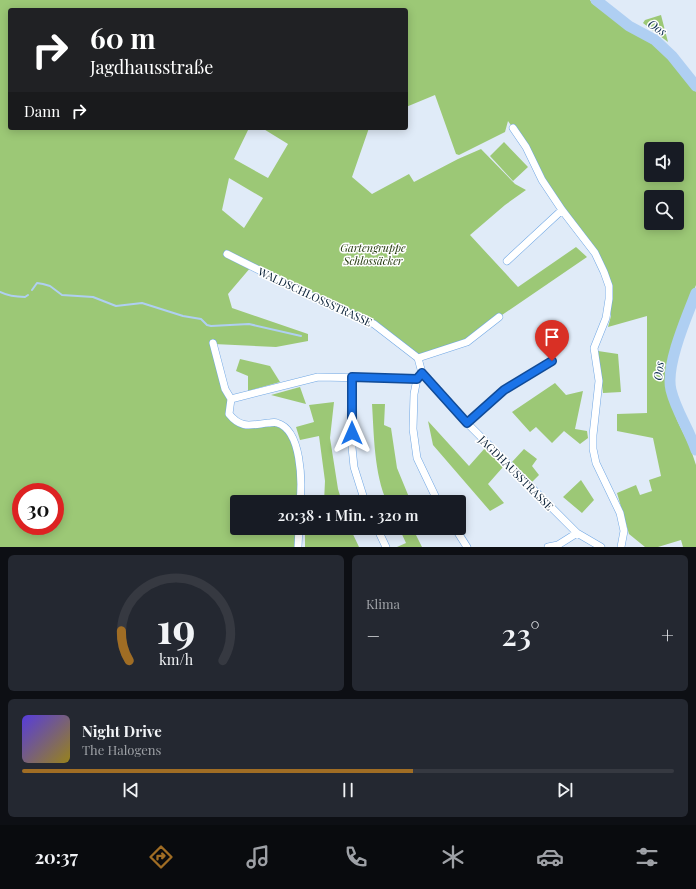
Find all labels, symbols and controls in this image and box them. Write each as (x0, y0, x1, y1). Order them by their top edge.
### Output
water label: Oos (645, 15, 670, 39)
text: 60 m (90, 19, 156, 56)
icon: right (24, 24, 76, 76)
text: Jagdhausstraße (90, 55, 213, 79)
icon: right (68, 100, 90, 122)
text: Dann (24, 101, 60, 121)
map controls (644, 142, 684, 230)
button: sound (644, 142, 684, 182)
button: search (644, 190, 684, 230)
park label: Gartengruppe Schlossäcker (340, 240, 406, 268)
street label: WALDSCHLOSSSTRASSE (255, 263, 375, 330)
pin (535, 320, 569, 361)
icon: arrive (541, 326, 563, 348)
water label: Oos (649, 360, 667, 381)
position arrow (331, 412, 373, 454)
street label: JAGDHAUSSTRASSE (475, 431, 557, 514)
speed limit sign: 30 (12, 483, 64, 535)
text: 20:38 · 1 Min. · 320 m (277, 505, 419, 525)
text: Klima (366, 595, 400, 612)
text: 19 (157, 599, 195, 654)
text: 23° (502, 614, 540, 654)
text: − (366, 620, 380, 650)
text: + (661, 620, 674, 650)
text: km/h (159, 650, 194, 669)
text: Night Drive (82, 721, 162, 741)
text: The Halogens (82, 741, 161, 758)
icon: previous (120, 779, 142, 801)
icon: pause (337, 779, 359, 801)
icon: next (554, 779, 576, 801)
icon: directions (147, 843, 175, 871)
icon: music (244, 843, 272, 871)
icon: phone (342, 843, 370, 871)
icon: climate (439, 843, 467, 871)
icon: car (536, 843, 564, 871)
icon: filters (633, 843, 661, 871)
text: 20:37 (35, 845, 78, 869)

